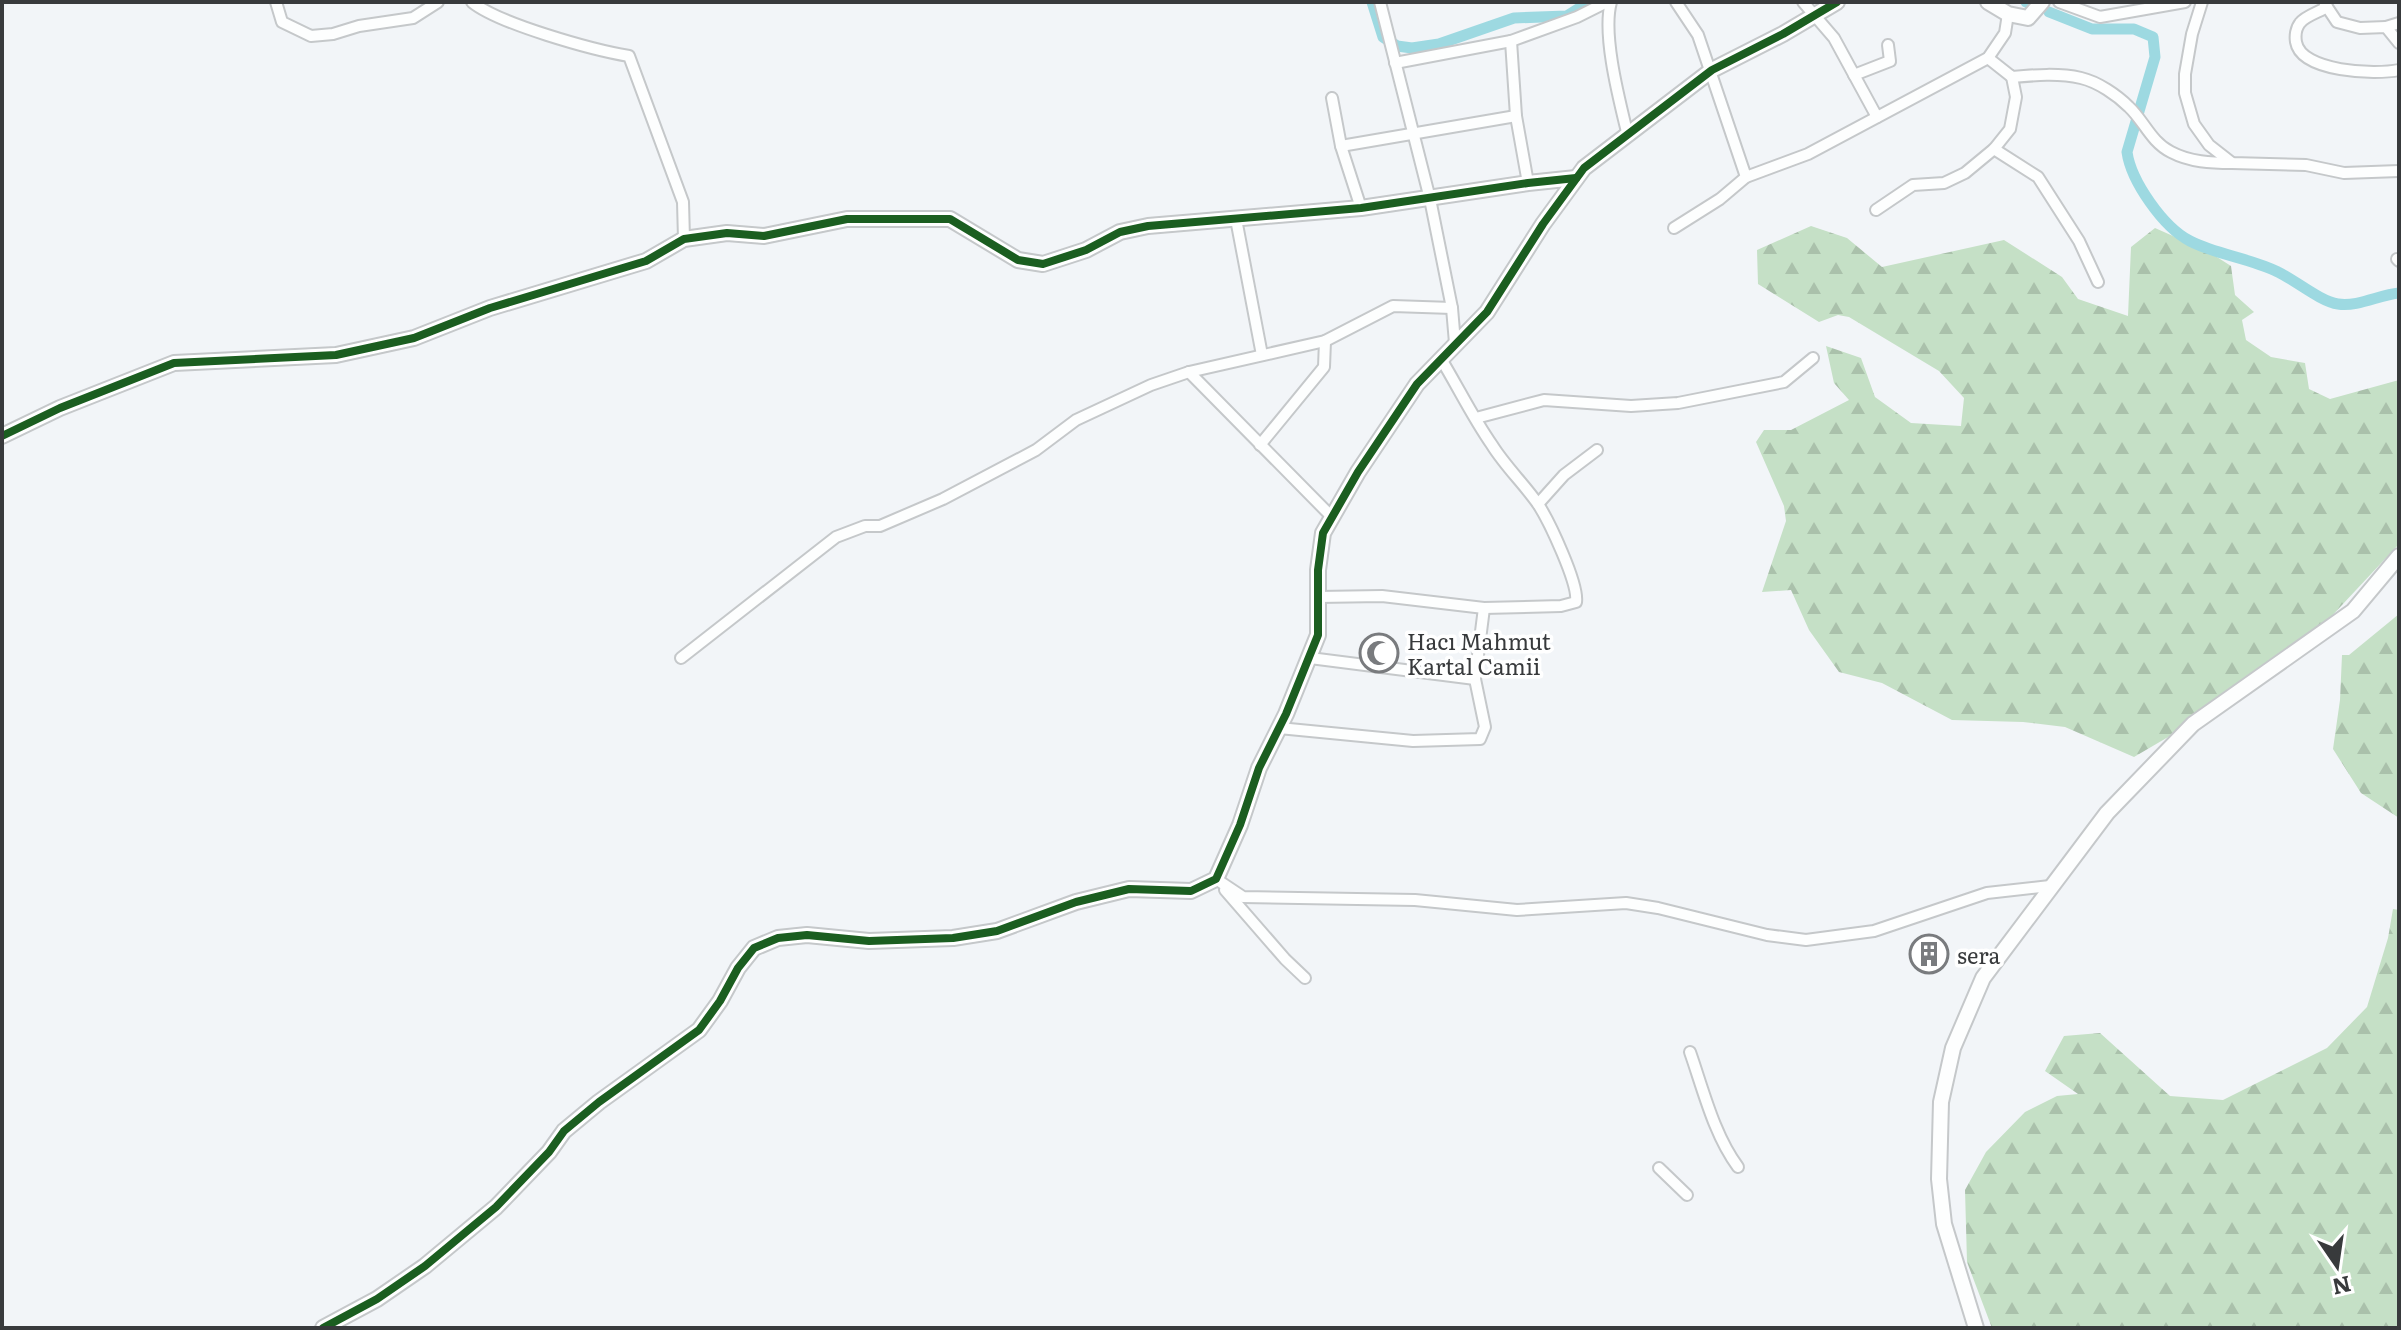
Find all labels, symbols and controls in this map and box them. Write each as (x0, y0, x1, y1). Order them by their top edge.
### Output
place label: Hacı Mahmut Kartal Camii (1407, 624, 1551, 682)
mosque icon: Hacı Mahmut Kartal Camii (1358, 632, 1400, 674)
building icon: sera (1908, 933, 1950, 975)
place label: sera (1957, 938, 2001, 971)
north arrow (2297, 1226, 2377, 1306)
text: N (2329, 1269, 2355, 1305)

